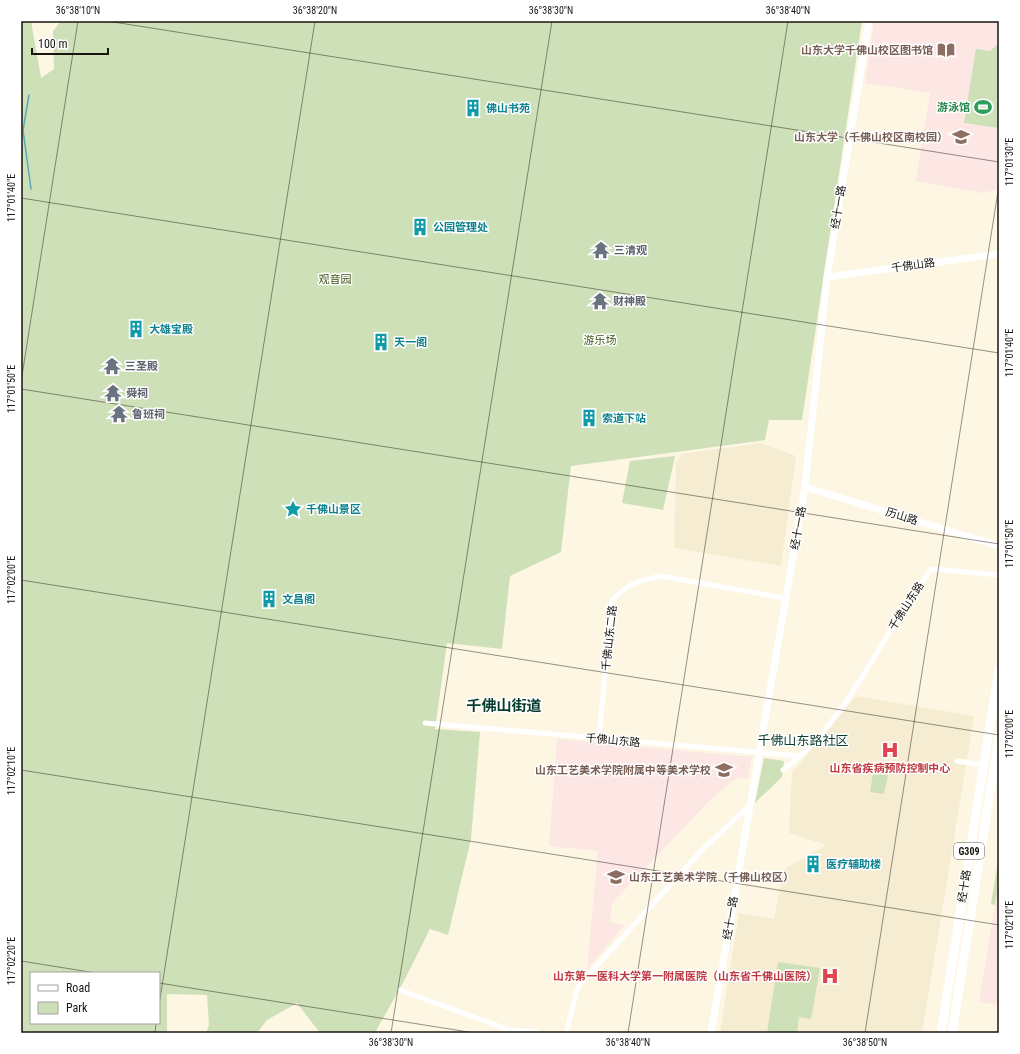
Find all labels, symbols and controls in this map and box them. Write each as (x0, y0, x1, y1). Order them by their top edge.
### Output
text: 36°38'10"N (56, 5, 100, 16)
text: 36°38'20"N (293, 5, 337, 16)
text: 36°38'30"N (529, 5, 573, 16)
text: 36°38'40"N (766, 5, 810, 16)
scale bar (32, 30, 108, 56)
text: 100 m (38, 37, 68, 51)
library icon: 山东大学千佛山校区图书馆 (936, 40, 956, 60)
place label: 山东大学千佛山校区图书馆 (801, 44, 933, 57)
sports icon: 游泳馆 (973, 97, 993, 117)
building icon: 佛山书苑 (463, 98, 483, 118)
place label: 游泳馆 (937, 101, 970, 114)
place label: 佛山书苑 (486, 102, 530, 115)
school or university icon: 山东大学（千佛山校区南校园） (951, 127, 971, 147)
place label: 山东大学（千佛山校区南校园） (794, 131, 948, 144)
text: 117°01'30"E (1004, 138, 1015, 186)
text: 117°01'40"E (6, 174, 17, 222)
street label: 经十一路 (829, 184, 848, 230)
building icon: 公园管理处 (410, 217, 430, 237)
place label: 公园管理处 (433, 221, 488, 234)
temple icon: 三清观 (591, 240, 611, 260)
place label: 三清观 (614, 244, 647, 257)
street label: 千佛山路 (890, 256, 936, 275)
park label: 观音园 (319, 273, 352, 286)
temple icon: 财神殿 (590, 291, 610, 311)
place label: 财神殿 (613, 295, 646, 308)
building icon: 大雄宝殿 (126, 319, 146, 339)
place label: 大雄宝殿 (149, 323, 193, 336)
text: 117°01'40"E (1004, 329, 1015, 377)
building icon: 天一阁 (371, 332, 391, 352)
park label: 游乐场 (584, 334, 617, 347)
place label: 天一阁 (394, 336, 427, 349)
temple icon: 三圣殿 (102, 356, 122, 376)
place label: 三圣殿 (125, 360, 158, 373)
text: 117°01'50"E (6, 365, 17, 413)
temple icon: 舜祠 (103, 383, 123, 403)
place label: 舜祠 (126, 387, 148, 400)
temple icon: 鲁班祠 (109, 404, 129, 424)
place label: 鲁班祠 (132, 408, 165, 421)
building icon: 索道下站 (579, 408, 599, 428)
place label: 索道下站 (602, 412, 646, 425)
place icon: 千佛山景区 (283, 499, 303, 519)
place label: 千佛山景区 (306, 503, 361, 516)
street label: 经十一路 (788, 505, 809, 551)
street label: 历山路 (884, 505, 920, 528)
text: 117°01'50"E (1004, 520, 1015, 568)
text: 117°02'00"E (6, 556, 17, 604)
street label: 千佛山东路 (886, 580, 927, 633)
building icon: 文昌阁 (259, 589, 279, 609)
place label: 文昌阁 (282, 593, 315, 606)
street label: 千佛山东二路 (600, 605, 619, 672)
district label: 千佛山街道 (466, 697, 542, 715)
text: 117°02'00"E (1004, 710, 1015, 758)
street label: 千佛山东路 (585, 732, 641, 749)
district label: 千佛山东路社区 (757, 733, 849, 748)
hospital icon: 山东省疾病预防控制中心 (880, 740, 900, 760)
text: 117°02'10"E (6, 747, 17, 795)
school or university icon: 山东工艺美术学院附属中等美术学校 (714, 760, 734, 780)
place label: 山东省疾病预防控制中心 (830, 762, 951, 775)
place label: 山东工艺美术学院附属中等美术学校 (535, 764, 711, 777)
road number: G309 (954, 843, 984, 859)
building icon: 医疗辅助楼 (803, 854, 823, 874)
place label: 医疗辅助楼 (826, 858, 881, 871)
school or university icon: 山东工艺美术学院（千佛山校区） (606, 867, 626, 887)
street label: 经十路 (955, 869, 973, 903)
place label: 山东工艺美术学院（千佛山校区） (629, 871, 794, 884)
street label: 经十一路 (721, 895, 740, 941)
text: 117°02'10"E (1004, 901, 1015, 949)
text: 117°02'20"E (6, 937, 17, 985)
hospital icon: 山东第一医科大学第一附属医院（山东省千佛山医院） (820, 966, 840, 986)
place label: 山东第一医科大学第一附属医院（山东省千佛山医院） (553, 970, 817, 983)
legend (30, 972, 160, 1024)
text: Road (66, 981, 90, 995)
text: Park (66, 1001, 88, 1015)
text: 36°38'30"N (369, 1037, 413, 1048)
text: 36°38'40"N (606, 1037, 650, 1048)
text: 36°38'50"N (843, 1037, 887, 1048)

